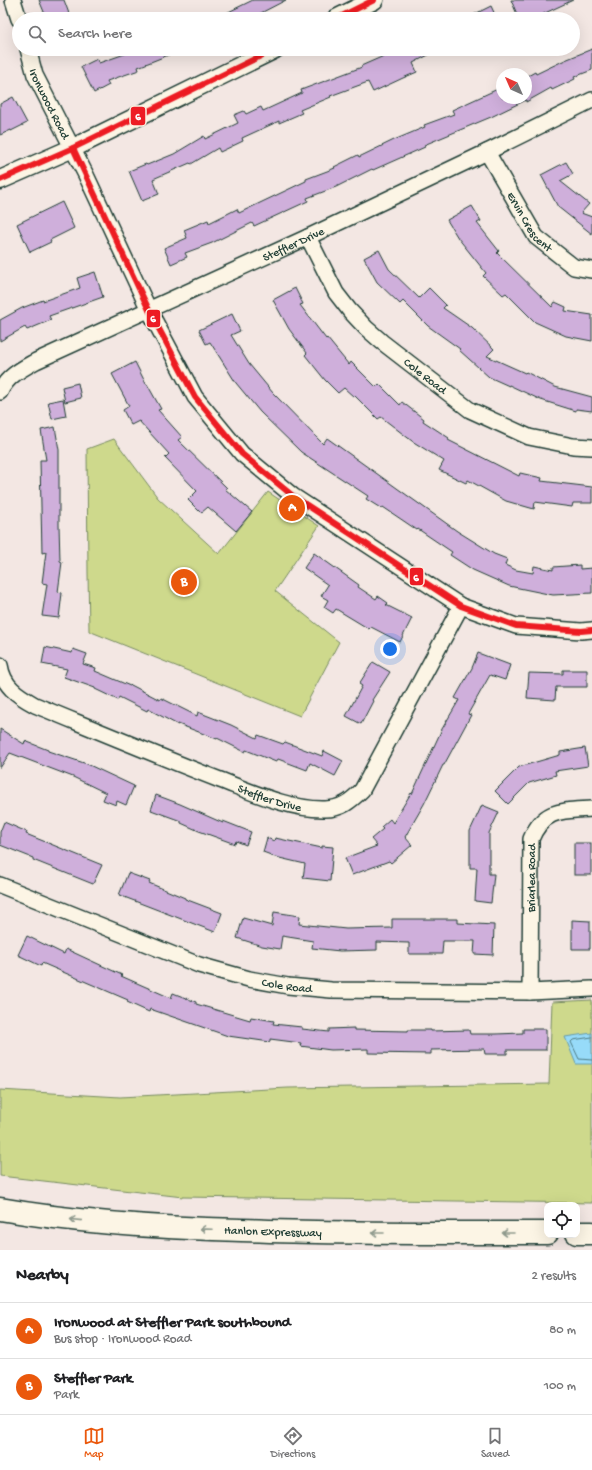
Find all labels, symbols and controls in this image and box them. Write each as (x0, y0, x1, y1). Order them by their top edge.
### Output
search box (12, 12, 580, 56)
icon: search (26, 23, 48, 45)
text: Search here (58, 25, 132, 43)
street label: Ironwood Road (25, 68, 72, 143)
north arrow (496, 68, 532, 104)
line badge: 6 (130, 106, 146, 126)
text: 6 (135, 112, 141, 124)
street label: Ervin Crescent (503, 190, 555, 257)
street label: Steffler Drive (261, 225, 328, 266)
line badge: 6 (146, 309, 161, 328)
text: 6 (150, 314, 156, 326)
street label: Cole Road (400, 356, 449, 399)
pin: A (279, 493, 305, 523)
pin: B (171, 567, 197, 597)
line badge: 6 (409, 567, 424, 586)
text: 6 (413, 573, 419, 585)
your location (380, 639, 400, 659)
street label: Steffler Drive (235, 782, 303, 816)
street label: Briarlea Road (526, 843, 540, 913)
street label: Cole Road (260, 976, 314, 997)
map controls (544, 1202, 580, 1238)
button: locate (544, 1202, 580, 1238)
one-way arrow (70, 1216, 83, 1223)
one-way arrow (200, 1225, 213, 1233)
street label: Hanlon Expressway (224, 1225, 322, 1241)
one-way arrow (372, 1229, 385, 1237)
one-way arrow (502, 1229, 515, 1237)
text: Nearby (16, 1266, 69, 1286)
text: 2 results (531, 1269, 576, 1284)
text: Ironwood at Steffler Park southbound (54, 1314, 291, 1332)
text: A (25, 1323, 33, 1338)
text: 80 m (549, 1323, 576, 1338)
text: Bus stop · Ironwood Road (54, 1332, 191, 1347)
text: Steffler Park (54, 1370, 133, 1388)
text: B (26, 1379, 32, 1394)
text: 100 m (544, 1379, 576, 1394)
text: Park (54, 1388, 79, 1403)
tab: Map (83, 1425, 105, 1461)
tab: Directions (271, 1425, 315, 1461)
tab: Saved (481, 1425, 509, 1461)

